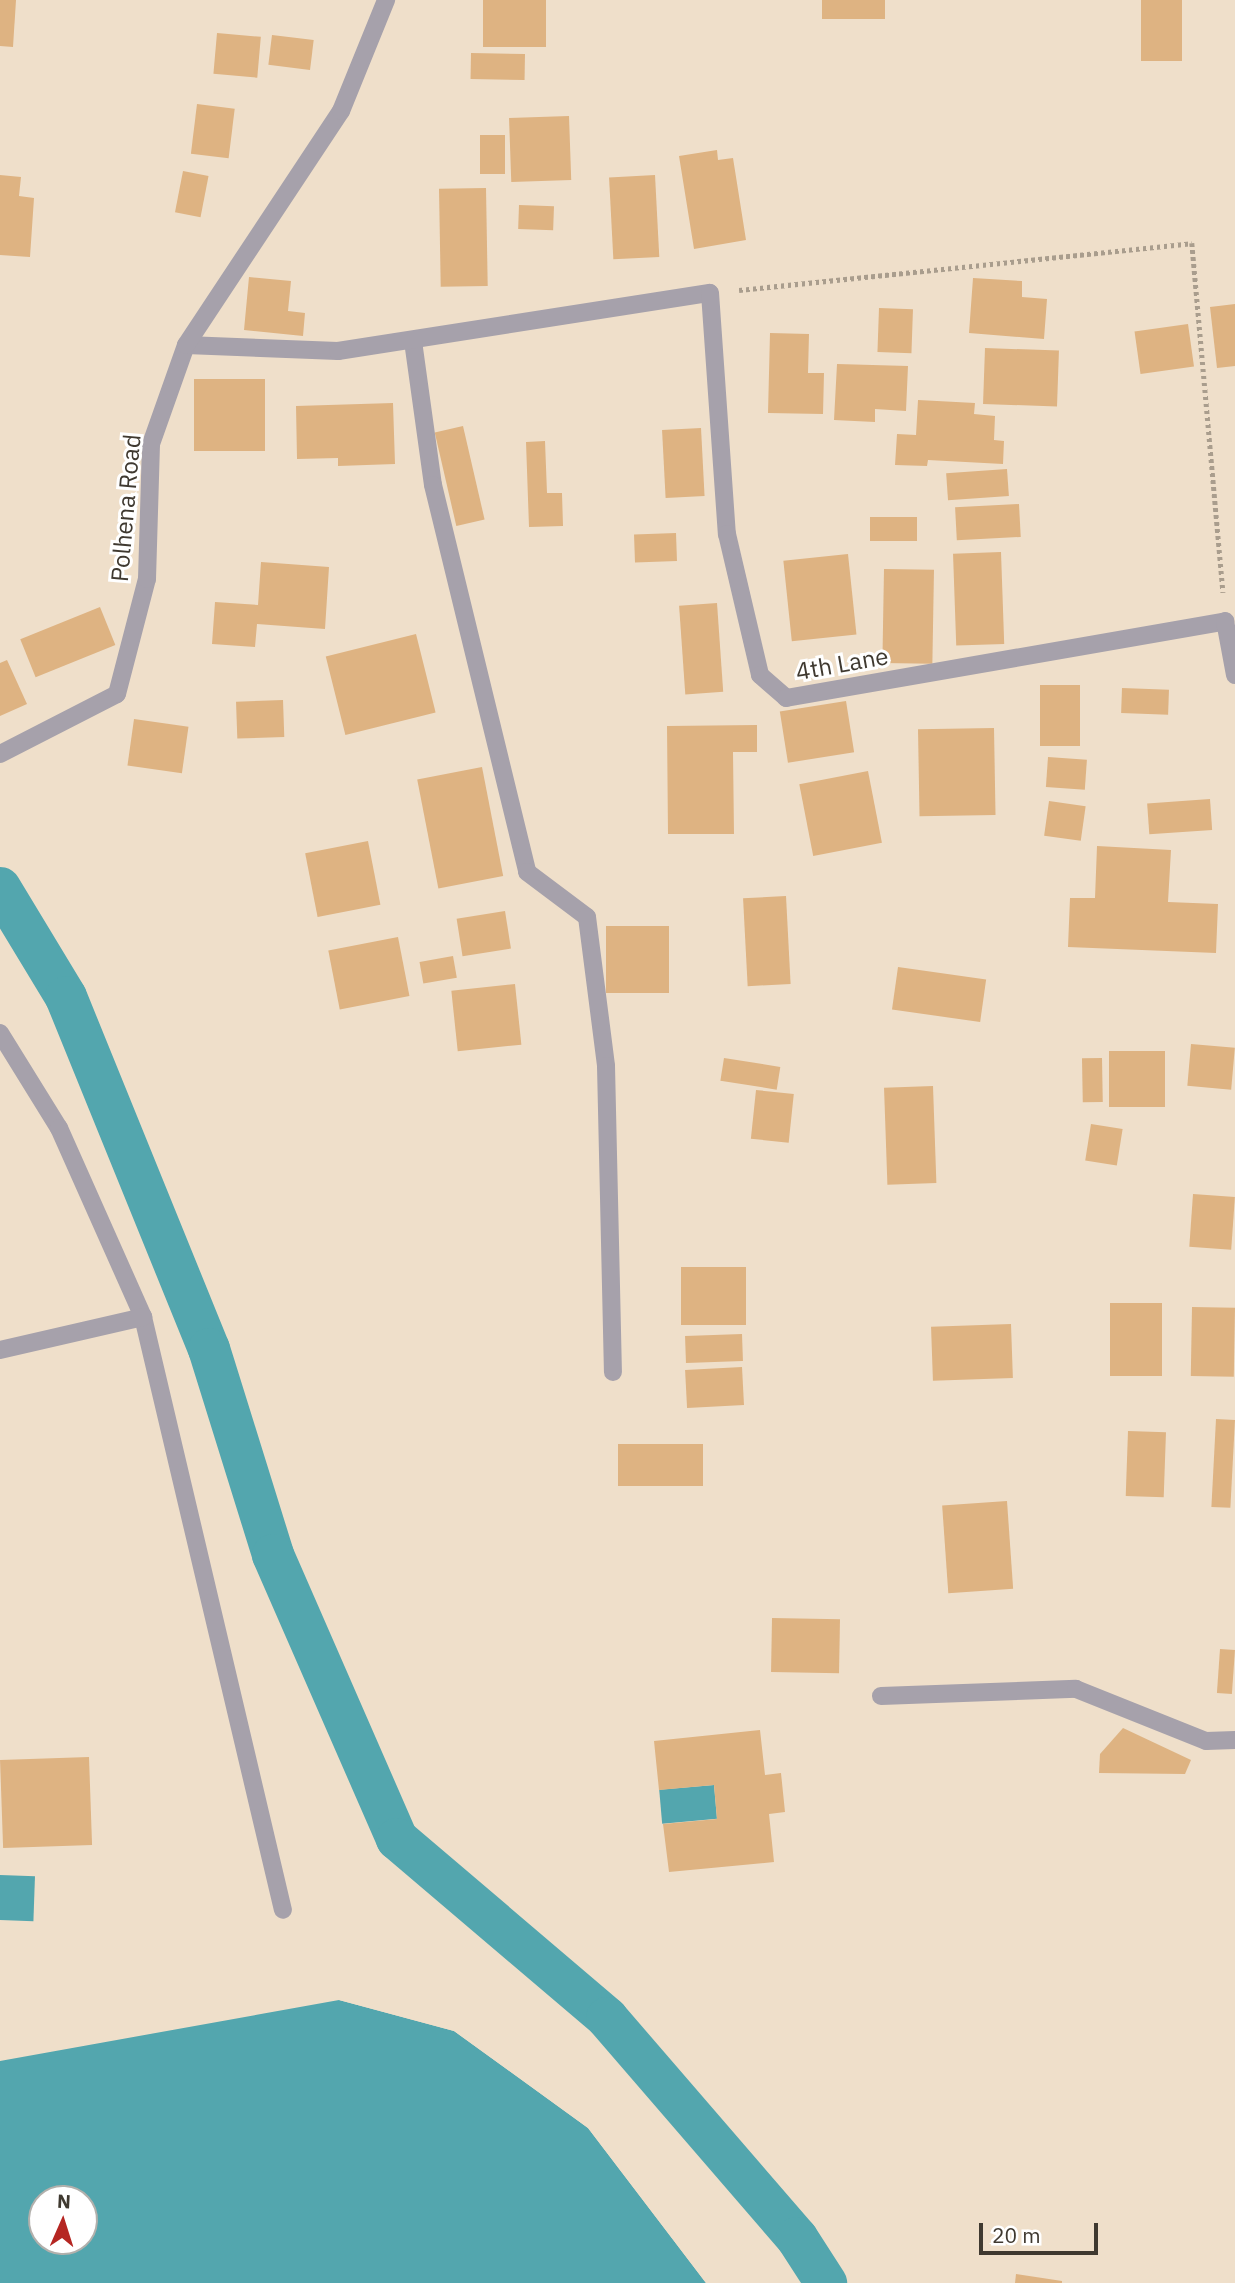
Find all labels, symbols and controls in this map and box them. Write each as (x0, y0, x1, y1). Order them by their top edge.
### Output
street label: Polhena Road (105, 433, 147, 583)
street label: 4th Lane (793, 642, 891, 686)
north arrow (28, 2185, 98, 2255)
text: N (56, 2189, 71, 2213)
scale bar (983, 2210, 1102, 2254)
text: 20 m (992, 2221, 1041, 2249)

